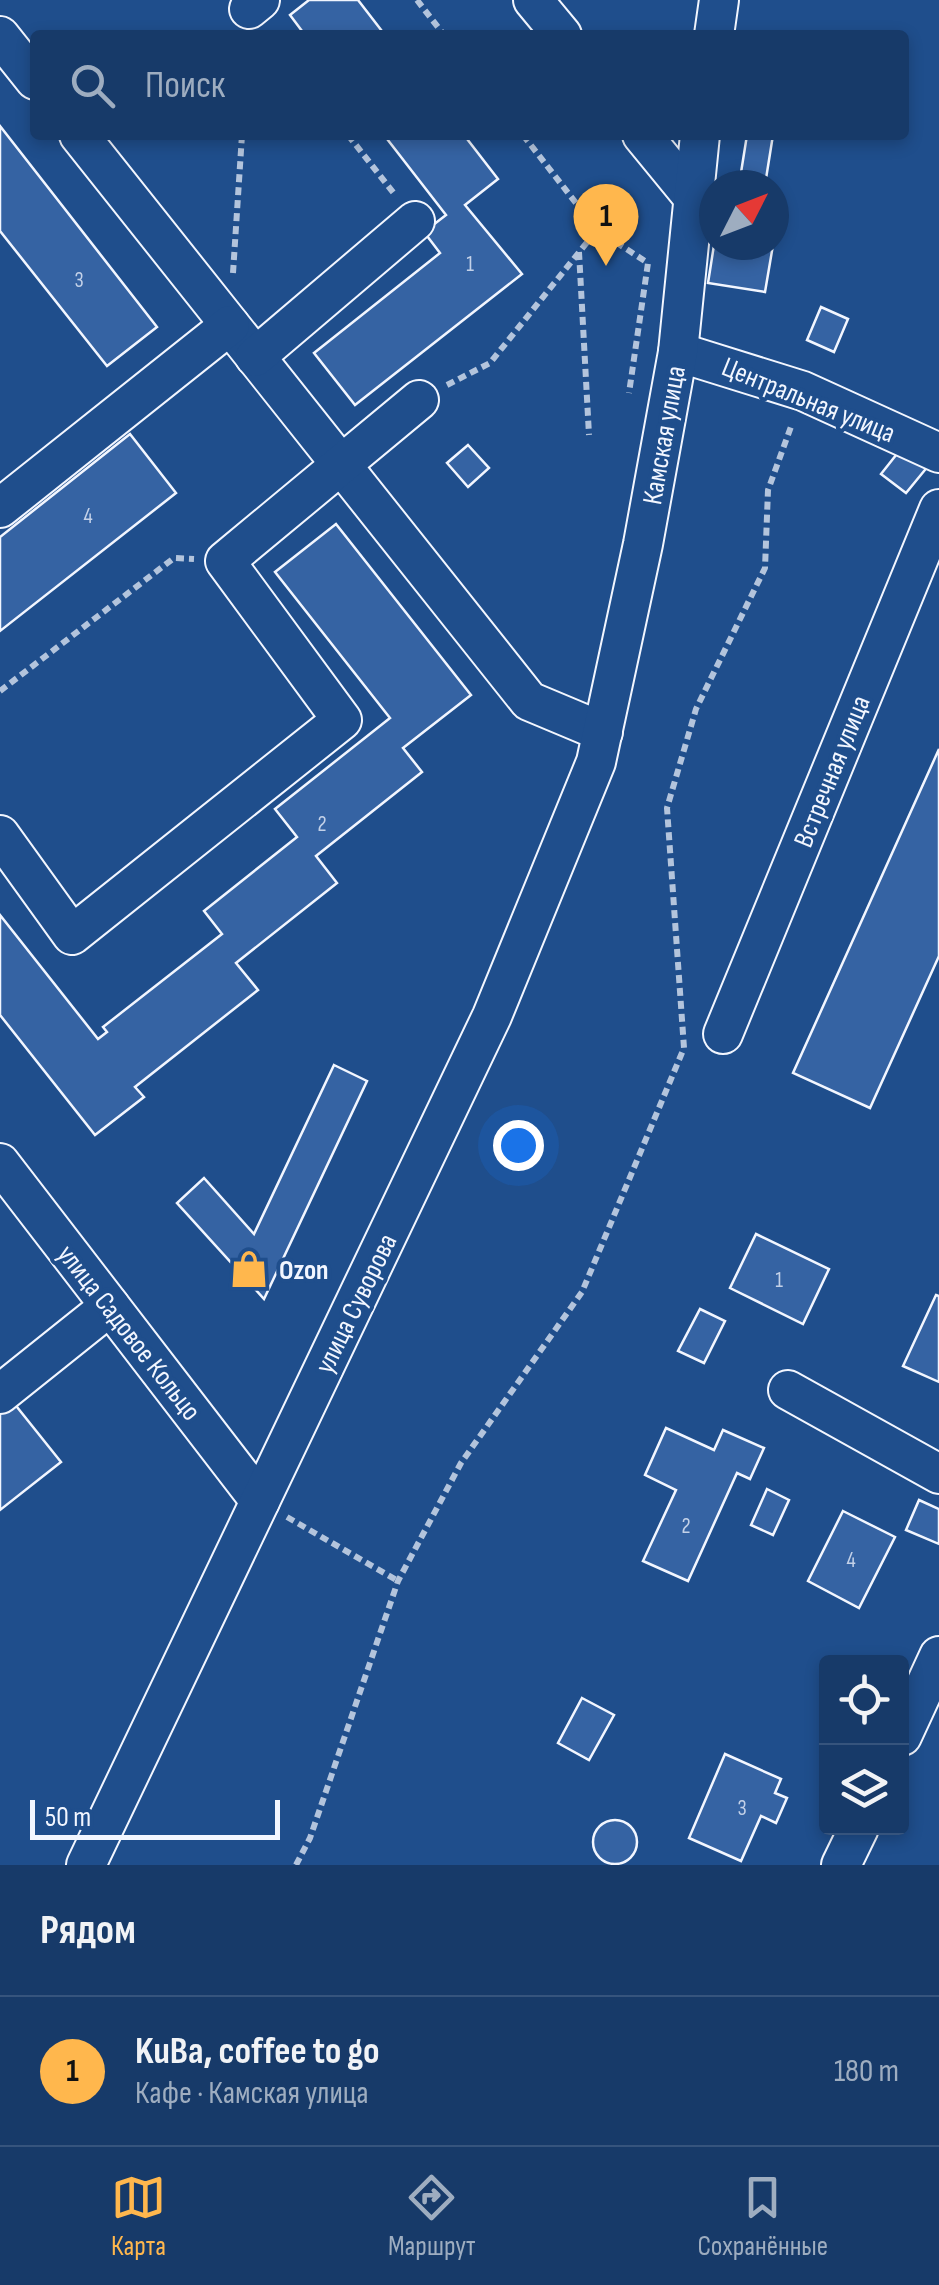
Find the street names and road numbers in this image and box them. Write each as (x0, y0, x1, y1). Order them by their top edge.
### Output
street label: Центральная улица (717, 351, 900, 450)
street label: Камская улица (636, 363, 693, 507)
street label: Встречная улица (787, 691, 878, 852)
street label: улица Суворова (308, 1229, 404, 1379)
street label: улица Садовое Кольцо (50, 1238, 208, 1427)

